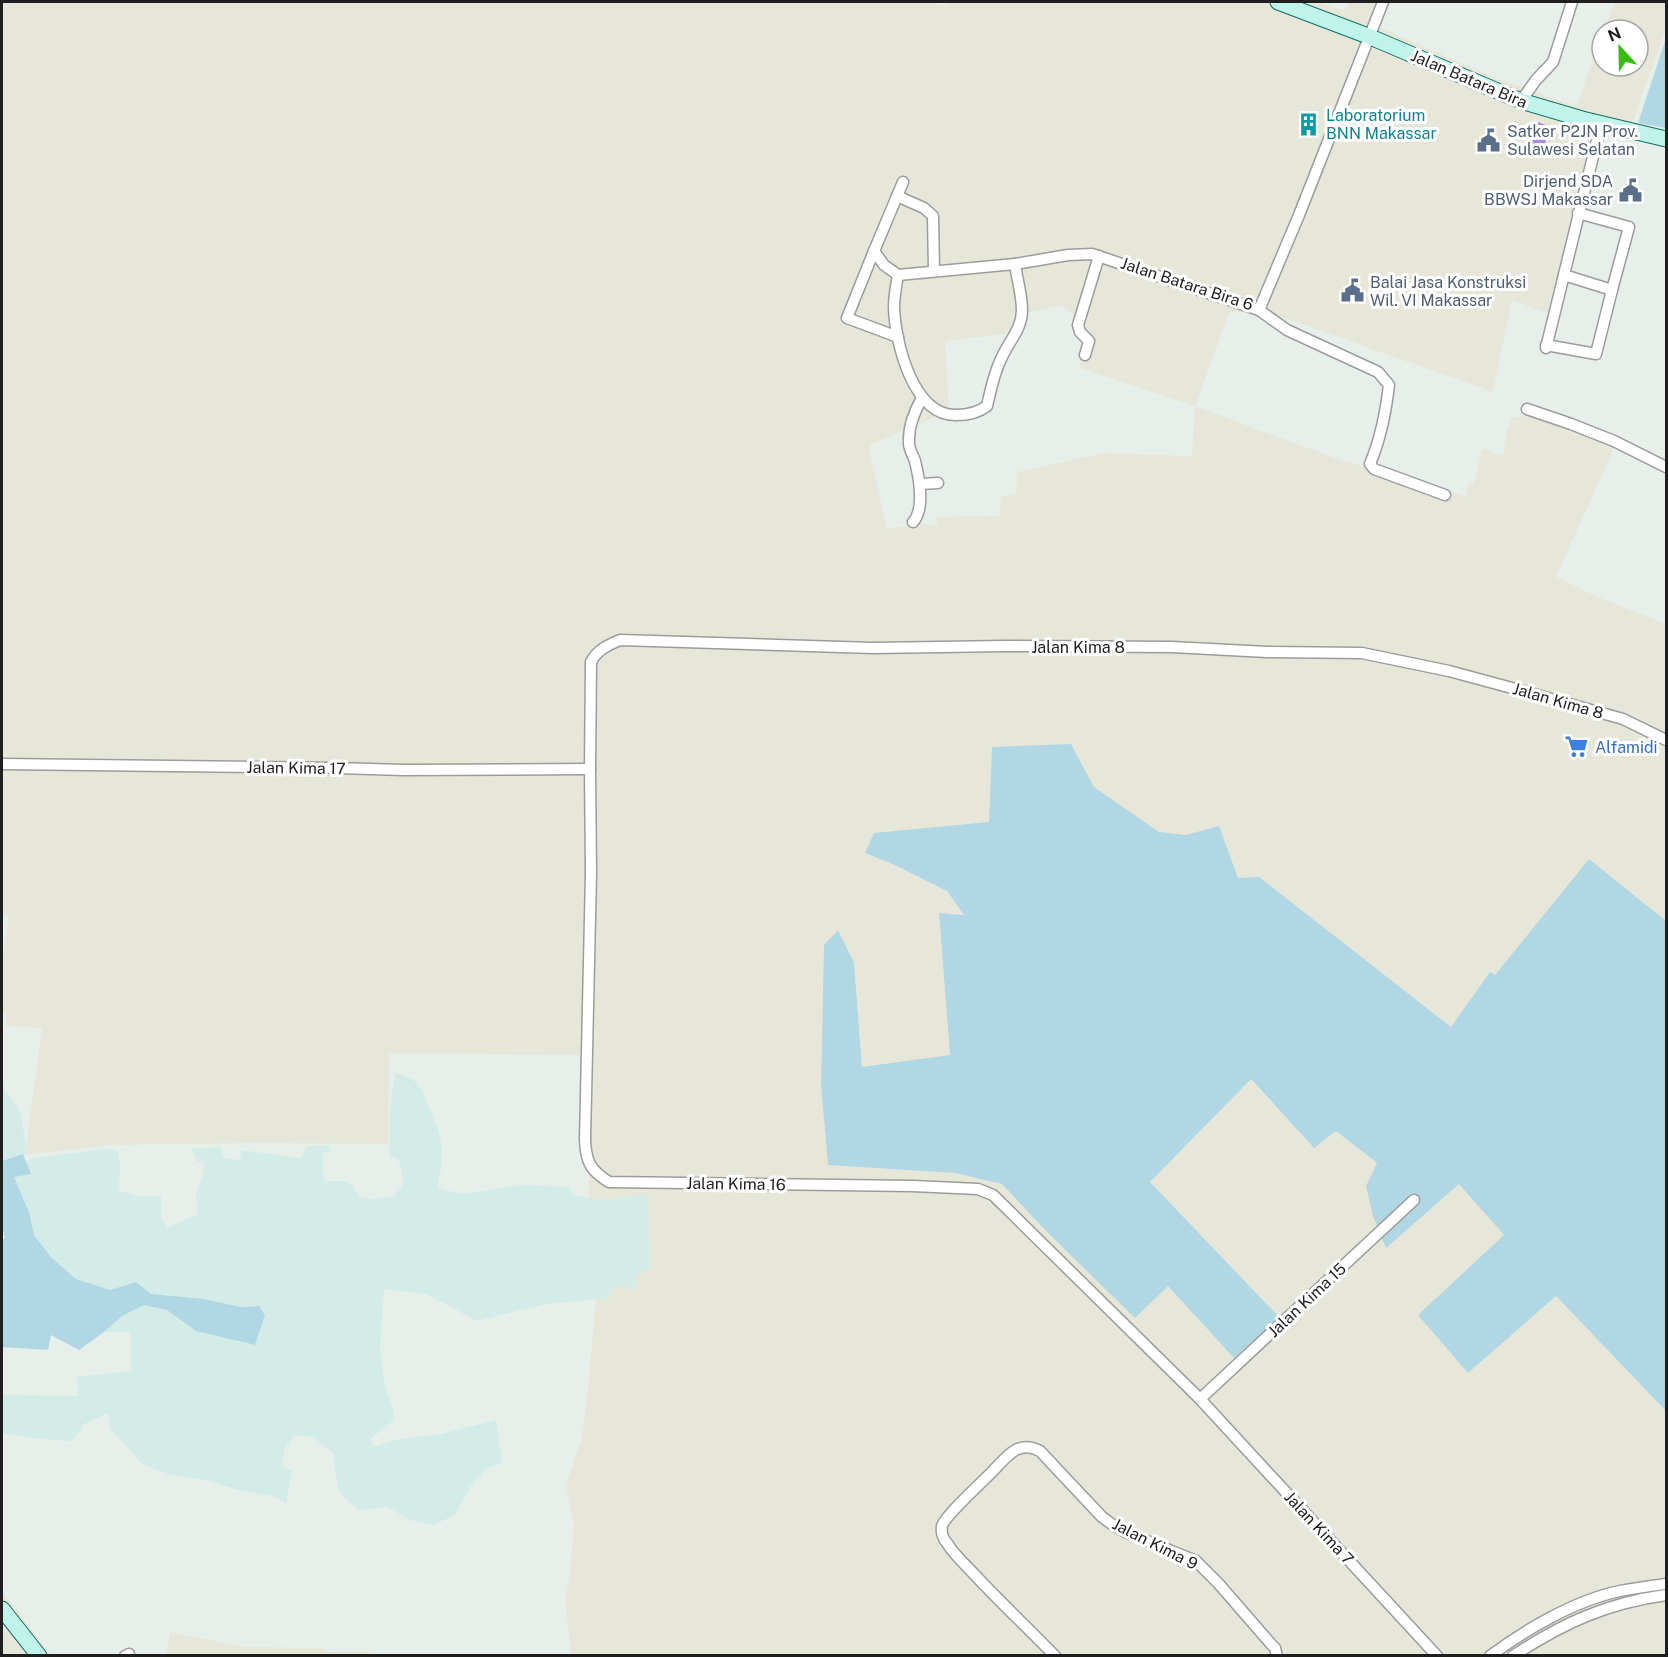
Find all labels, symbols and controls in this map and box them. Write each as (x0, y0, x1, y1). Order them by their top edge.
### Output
north arrow (1590, 18, 1650, 78)
text: N (1605, 23, 1624, 46)
street label: Jalan Batara Bira (1408, 46, 1530, 112)
place label: Laboratorium BNN Makassar (1326, 106, 1437, 143)
building icon: Laboratorium BNN Makassar (1295, 111, 1321, 137)
place label: Satker P2JN Prov. Sulawesi Selatan (1507, 122, 1638, 159)
public building icon: Satker P2JN Prov. Sulawesi Selatan (1476, 127, 1502, 153)
place label: Dirjend SDA BBWSJ Makassar (1484, 172, 1613, 209)
public building icon: Dirjend SDA BBWSJ Makassar (1618, 177, 1644, 203)
street label: Jalan Batara Bira 6 (1118, 254, 1256, 314)
place label: Balai Jasa Konstruksi Wil. VI Makassar (1370, 273, 1526, 310)
public building icon: Balai Jasa Konstruksi Wil. VI Makassar (1339, 278, 1365, 304)
street label: Jalan Kima 8 (1031, 638, 1125, 657)
street label: Jalan Kima 8 (1510, 679, 1606, 723)
supermarket icon: Alfamidi (1564, 734, 1590, 760)
place label: Alfamidi (1595, 738, 1658, 757)
street label: Jalan Kima 17 (246, 758, 346, 778)
street label: Jalan Kima 16 (686, 1174, 786, 1194)
street label: Jalan Kima 15 (1264, 1259, 1350, 1341)
street label: Jalan Kima 7 (1280, 1488, 1358, 1568)
street label: Jalan Kima 9 (1109, 1514, 1201, 1574)

